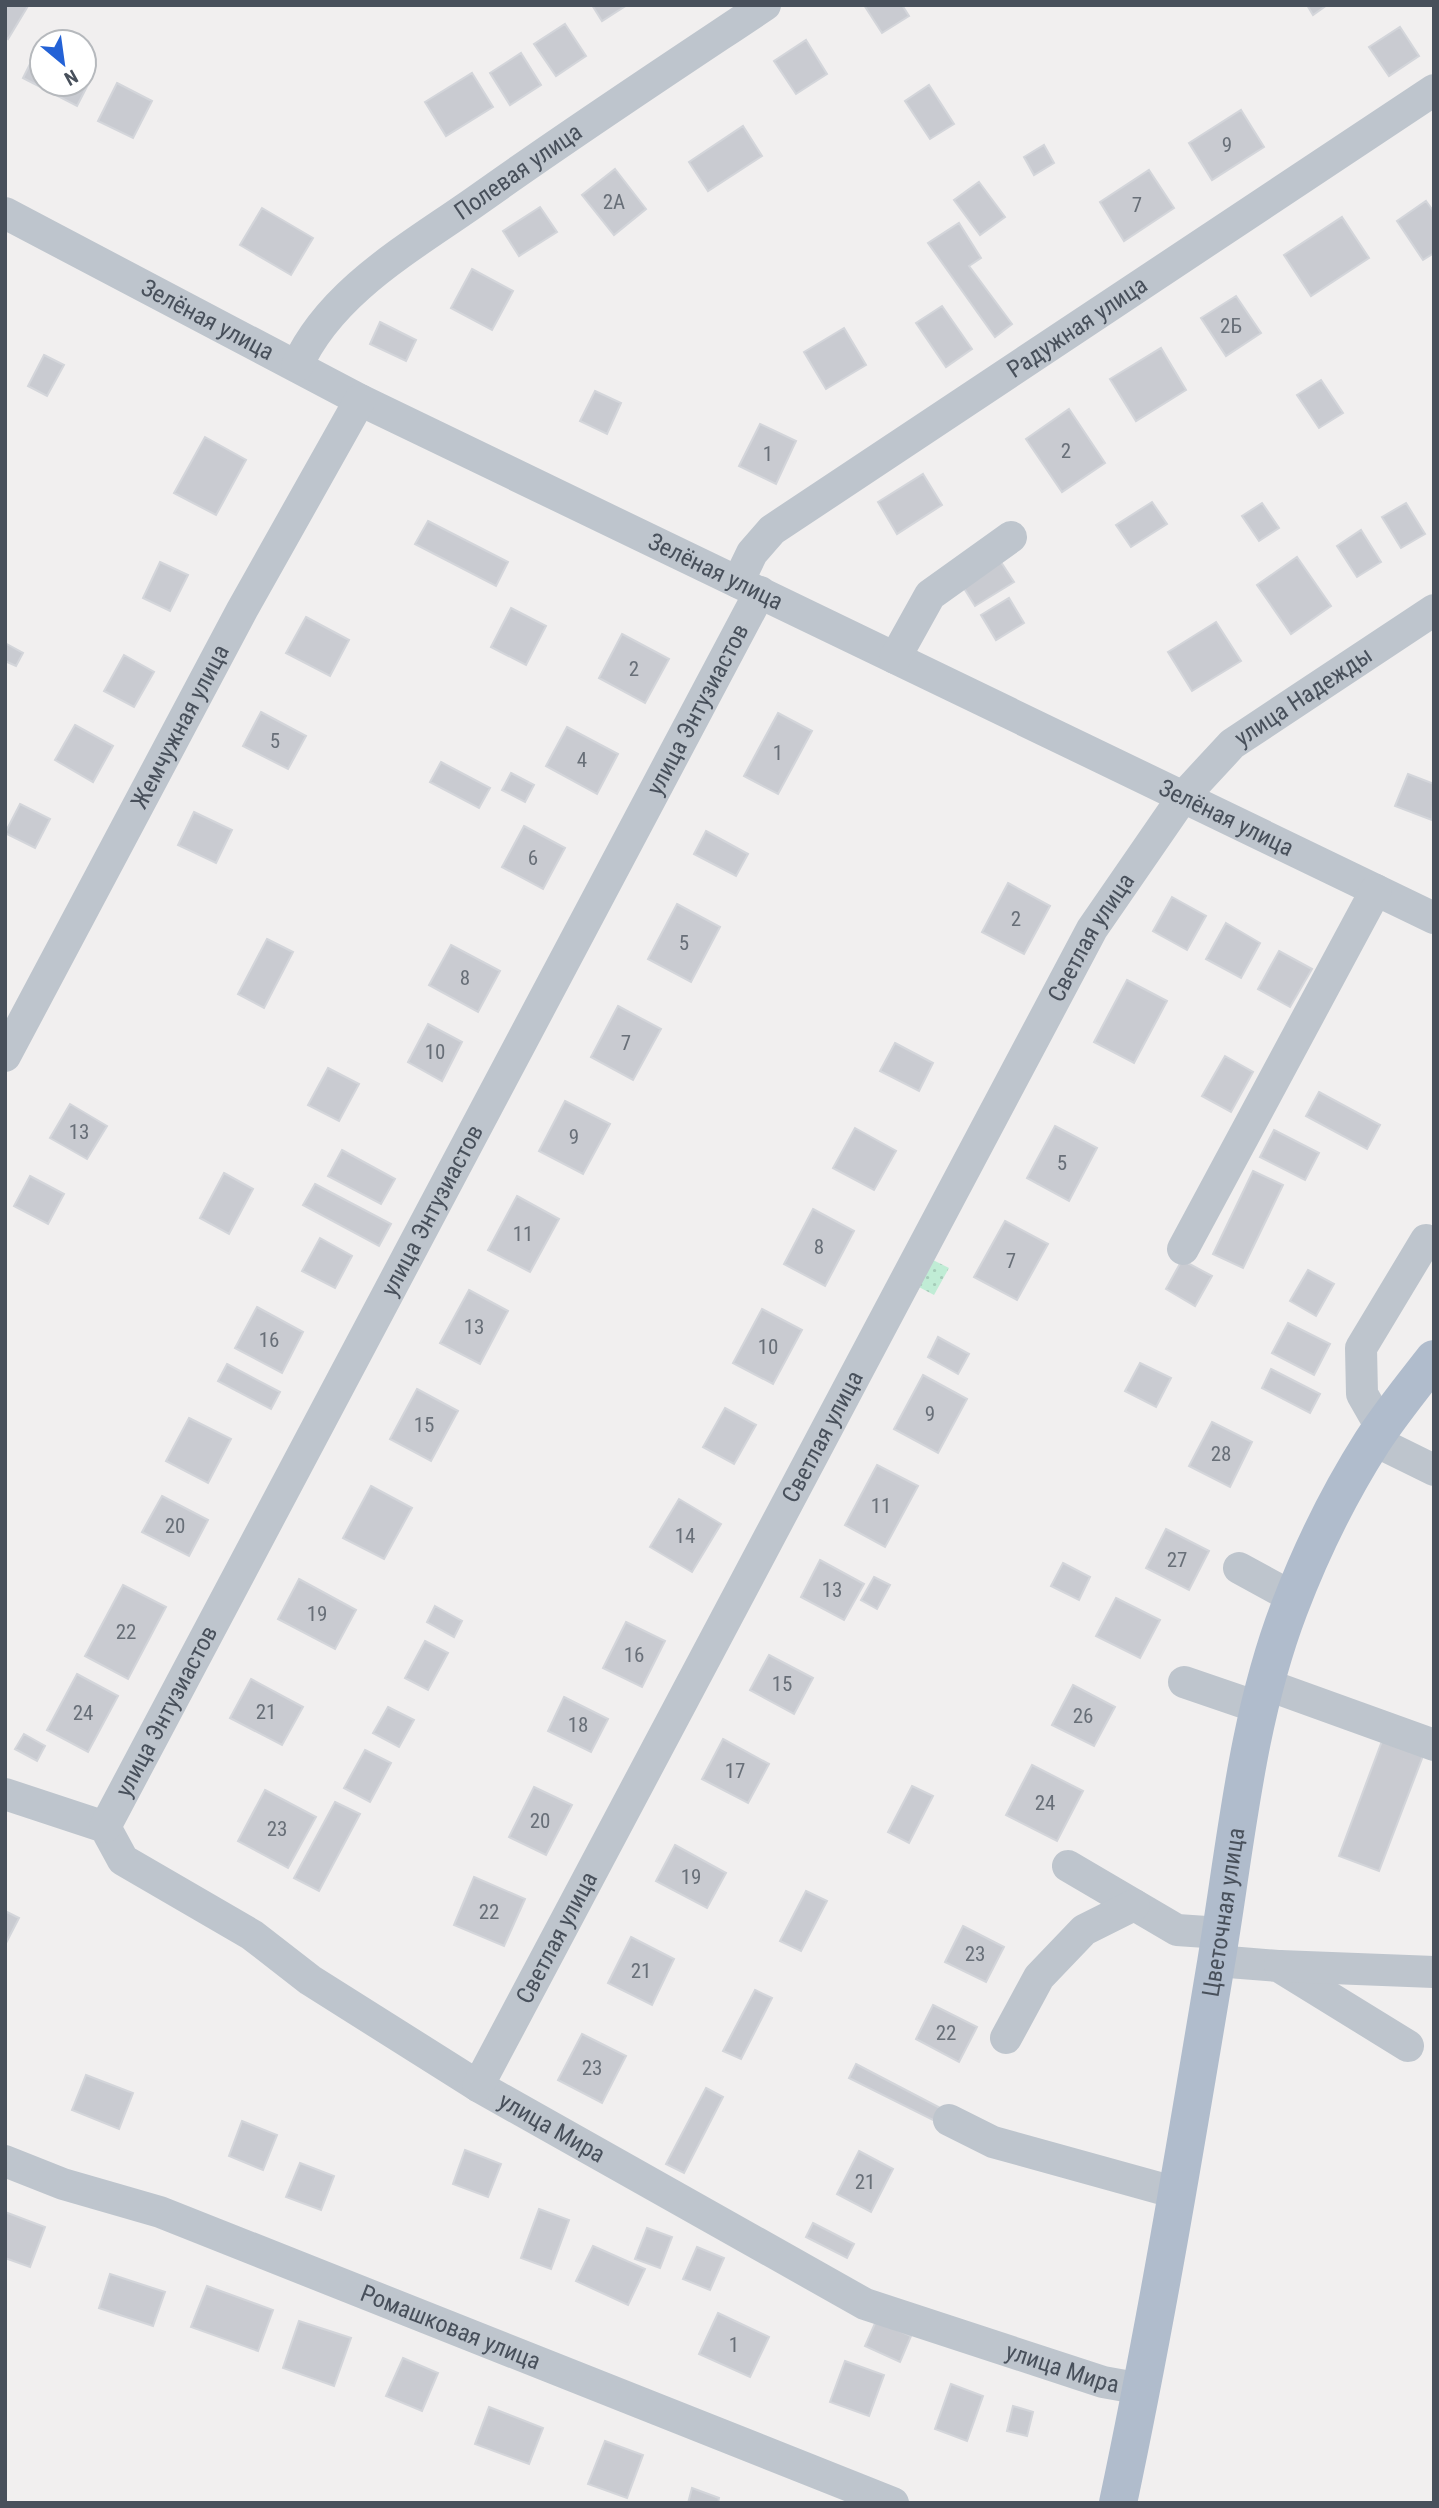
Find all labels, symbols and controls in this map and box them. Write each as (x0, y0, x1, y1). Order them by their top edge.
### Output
north arrow (28, 28, 98, 98)
text: N (60, 65, 82, 90)
street label: Полевая улица (449, 118, 587, 226)
house number: 9 (1222, 133, 1232, 157)
house number: 2А (603, 190, 625, 214)
house number: 7 (1132, 193, 1142, 217)
street label: Радужная улица (1002, 271, 1152, 384)
street label: Зелёная улица (136, 273, 279, 366)
house number: 2Б (1220, 314, 1242, 338)
house number: 2 (1061, 439, 1071, 463)
house number: 1 (763, 442, 773, 466)
street label: Зелёная улица (644, 527, 787, 616)
street label: улица Энтузиастов (641, 619, 755, 800)
street label: Жемчужная улица (125, 640, 235, 813)
street label: улица Надежды (1229, 641, 1377, 752)
house number: 2 (629, 657, 639, 681)
house number: 5 (270, 729, 280, 753)
house number: 1 (773, 741, 783, 765)
house number: 4 (577, 748, 587, 772)
street label: Зелёная улица (1154, 773, 1298, 862)
house number: 6 (528, 846, 538, 870)
street label: Светлая улица (1042, 868, 1140, 1007)
house number: 2 (1011, 907, 1021, 931)
house number: 5 (679, 931, 689, 955)
house number: 8 (460, 966, 470, 990)
house number: 7 (621, 1031, 631, 1055)
house number: 10 (425, 1040, 445, 1064)
house number: 13 (69, 1120, 89, 1144)
street label: улица Энтузиастов (375, 1120, 489, 1301)
house number: 9 (569, 1125, 579, 1149)
house number: 5 (1057, 1151, 1067, 1175)
house number: 11 (513, 1222, 533, 1246)
house number: 8 (814, 1235, 824, 1259)
house number: 7 (1006, 1249, 1016, 1273)
house number: 13 (464, 1315, 484, 1339)
house number: 16 (259, 1328, 279, 1352)
house number: 10 (758, 1335, 778, 1359)
street label: Светлая улица (776, 1366, 869, 1507)
house number: 9 (925, 1402, 935, 1426)
house number: 15 (414, 1413, 434, 1437)
house number: 28 (1211, 1442, 1231, 1466)
house number: 11 (871, 1494, 891, 1518)
house number: 20 (165, 1514, 185, 1538)
house number: 14 (675, 1524, 695, 1548)
house number: 27 (1167, 1548, 1187, 1572)
house number: 13 (822, 1578, 842, 1602)
house number: 19 (307, 1602, 327, 1626)
house number: 22 (116, 1620, 136, 1644)
street label: улица Энтузиастов (110, 1621, 223, 1802)
house number: 16 (624, 1643, 644, 1667)
house number: 15 (772, 1672, 792, 1696)
house number: 21 (256, 1700, 276, 1724)
house number: 24 (73, 1701, 93, 1725)
house number: 26 (1073, 1704, 1093, 1728)
house number: 18 (568, 1713, 588, 1737)
house number: 17 (725, 1759, 745, 1783)
house number: 24 (1035, 1791, 1055, 1815)
house number: 20 (530, 1809, 550, 1833)
house number: 23 (267, 1817, 287, 1841)
street label: Цветочная улица (1197, 1826, 1250, 1999)
house number: 19 (681, 1865, 701, 1889)
street label: Светлая улица (510, 1867, 603, 2008)
house number: 22 (479, 1900, 499, 1924)
house number: 23 (965, 1942, 985, 1966)
house number: 21 (631, 1959, 651, 1983)
house number: 22 (936, 2021, 956, 2045)
house number: 23 (582, 2056, 602, 2080)
street label: улица Мира (494, 2087, 610, 2169)
house number: 21 (855, 2170, 875, 2194)
street label: Ромашковая улица (357, 2279, 545, 2376)
house number: 1 (729, 2333, 739, 2357)
street label: улица Мира (1002, 2337, 1121, 2399)

